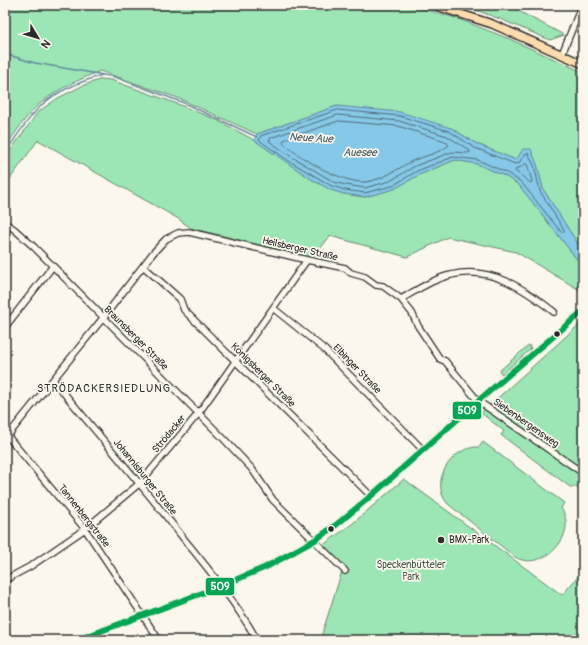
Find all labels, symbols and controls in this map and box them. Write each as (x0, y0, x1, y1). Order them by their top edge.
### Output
north arrow (18, 18, 58, 58)
text: N (38, 37, 53, 51)
water label: Neue Aue (289, 130, 335, 146)
water label: Auesee (343, 146, 378, 159)
street label: Heilsberger Straße (261, 234, 339, 264)
street label: Braunsberger Straße (101, 303, 171, 373)
unlabelled marker (552, 329, 562, 339)
street label: Königsberger Straße (228, 340, 298, 410)
street label: Elbinger Straße (330, 342, 384, 396)
district label: STRÖDACKERSIEDLUNG (37, 382, 171, 395)
street label: Siebenbergensweg (491, 396, 561, 450)
line badge: 509 (452, 401, 482, 420)
text: 509 (457, 404, 477, 417)
street label: Strödacker (150, 412, 189, 456)
street label: Johannisburger Straße (111, 437, 179, 518)
street label: Tannenbergstraße (56, 482, 112, 550)
unlabelled marker (326, 524, 336, 534)
place label: BMX-Park (449, 534, 490, 546)
marker: BMX-Park (436, 535, 446, 545)
park label: Speckenbütteler Park (376, 559, 446, 583)
line badge: 509 (205, 577, 235, 596)
text: 509 (210, 580, 230, 593)

